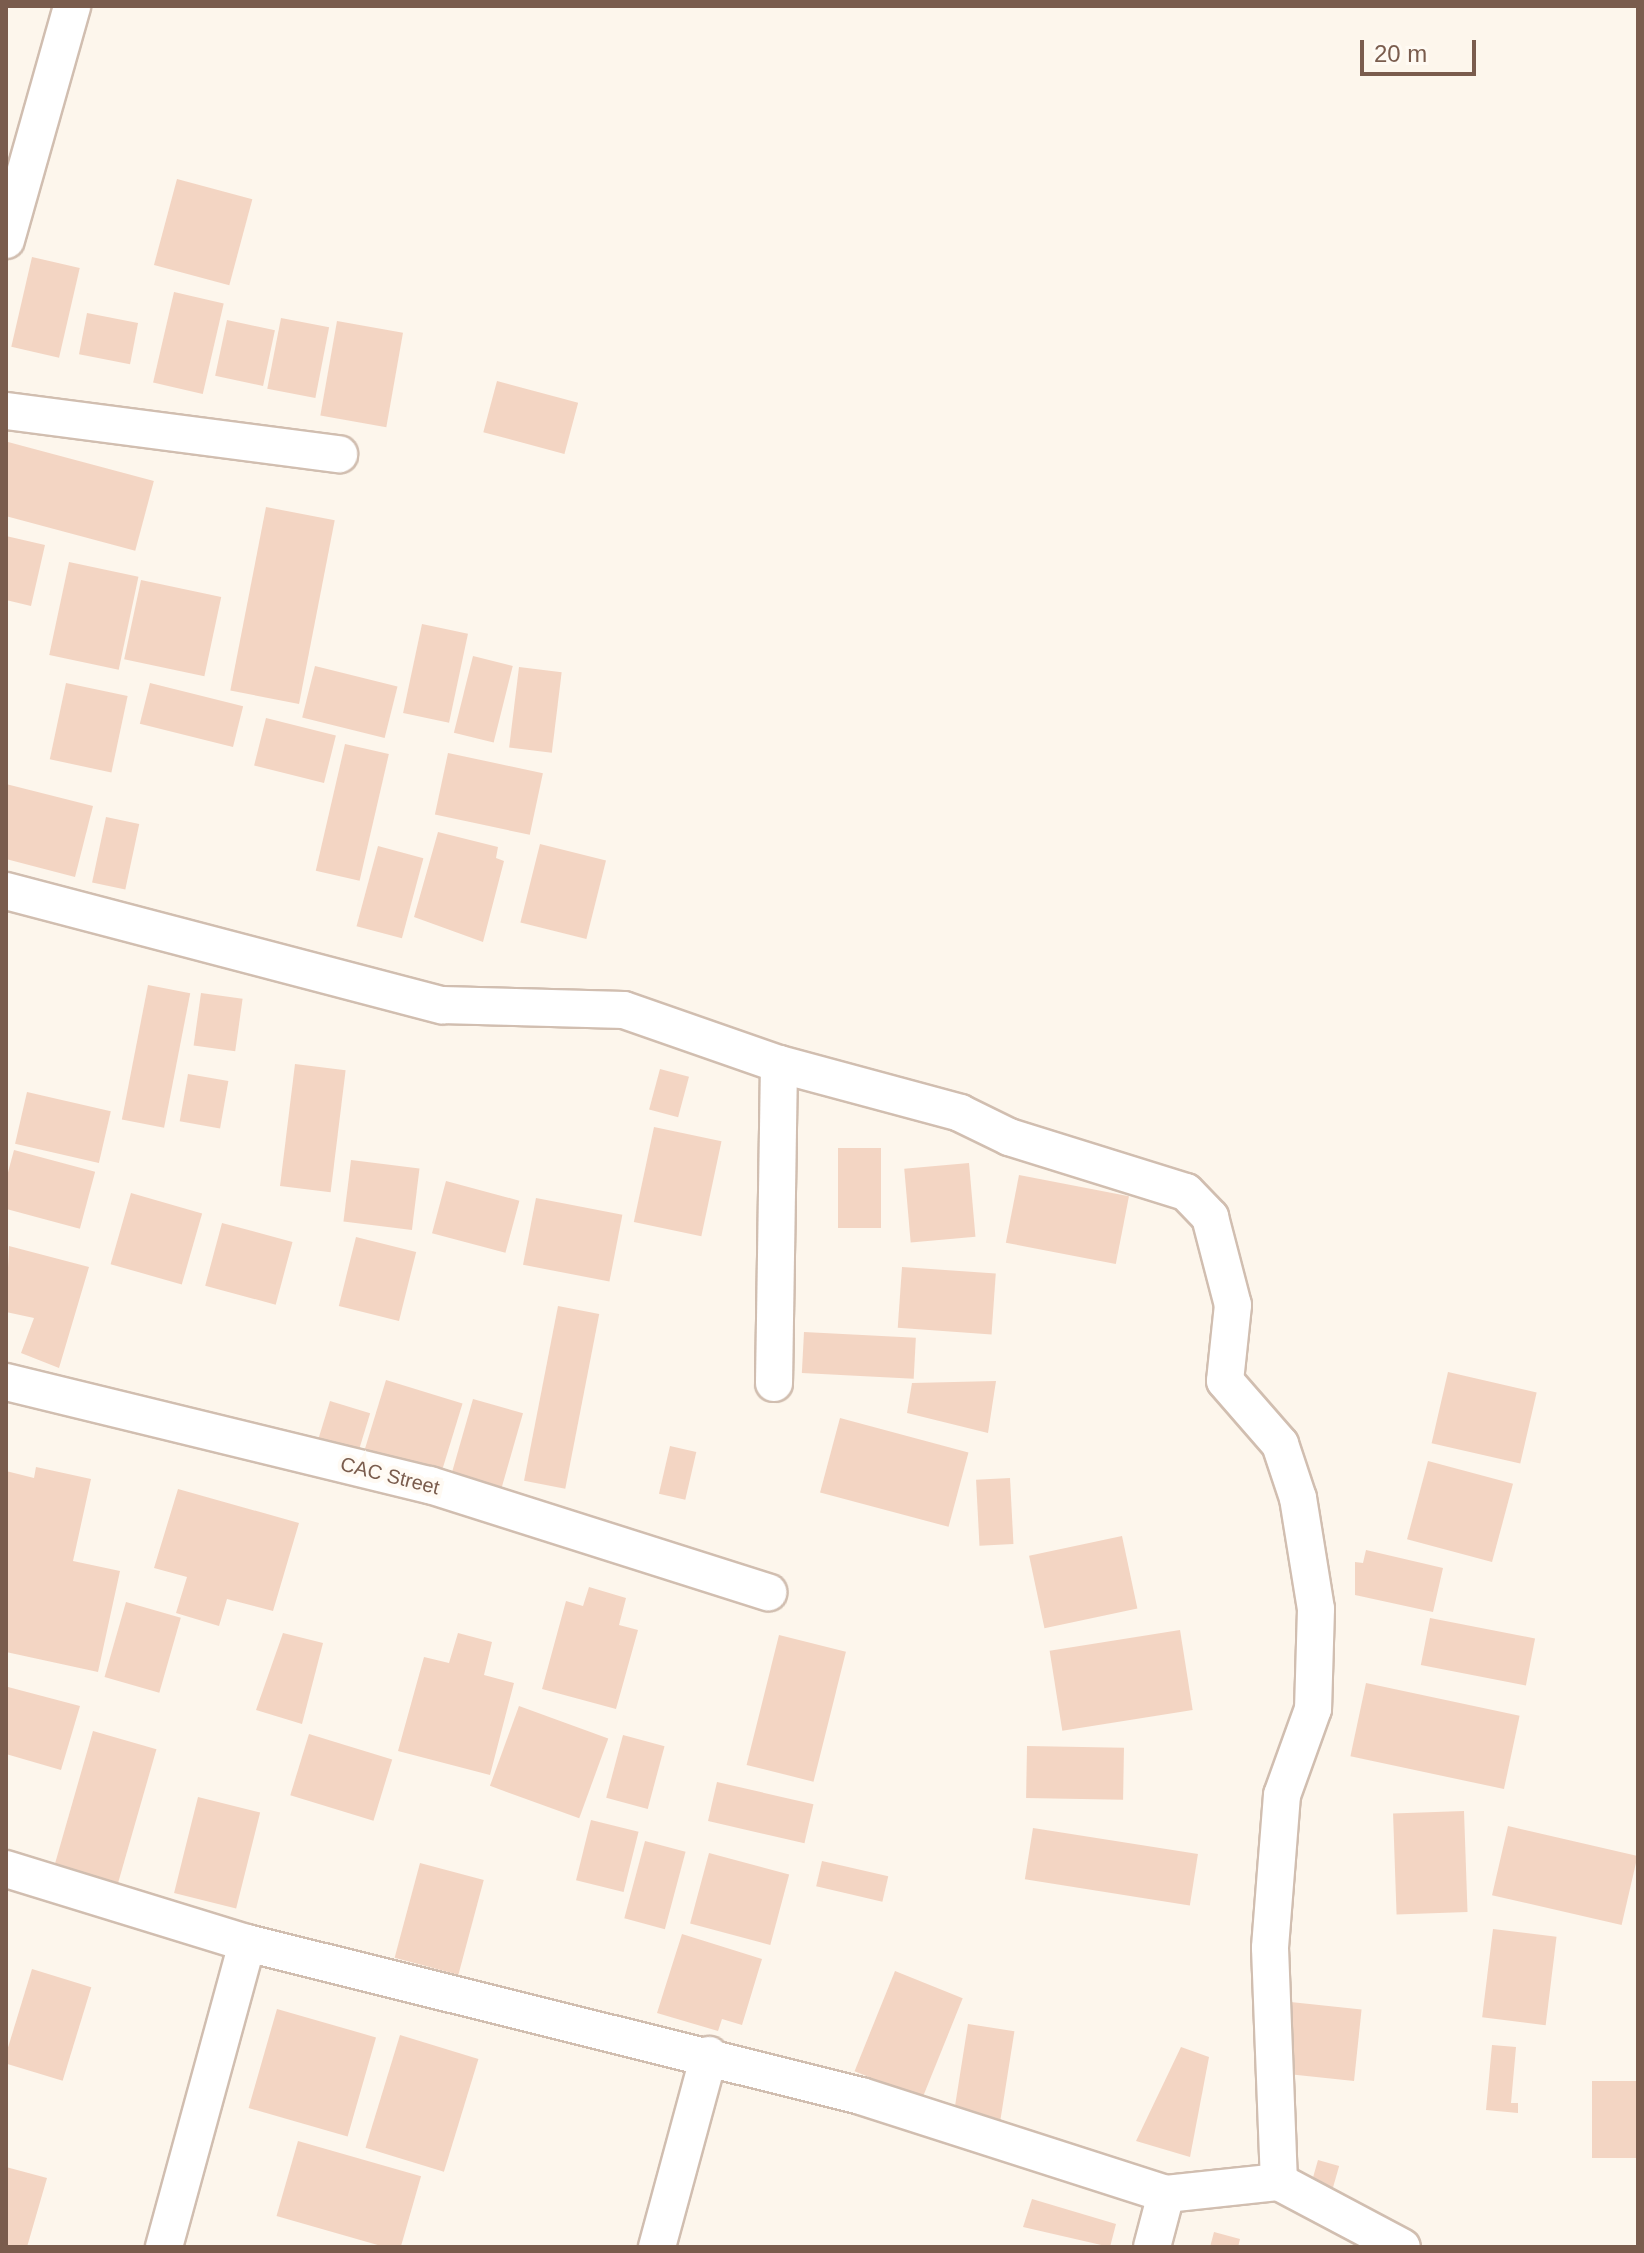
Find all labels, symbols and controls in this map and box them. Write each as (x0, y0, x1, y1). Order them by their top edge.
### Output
scale bar (1364, 24, 1480, 74)
text: 20 m (1374, 40, 1427, 67)
street label: CAC Street (338, 1452, 442, 1500)

